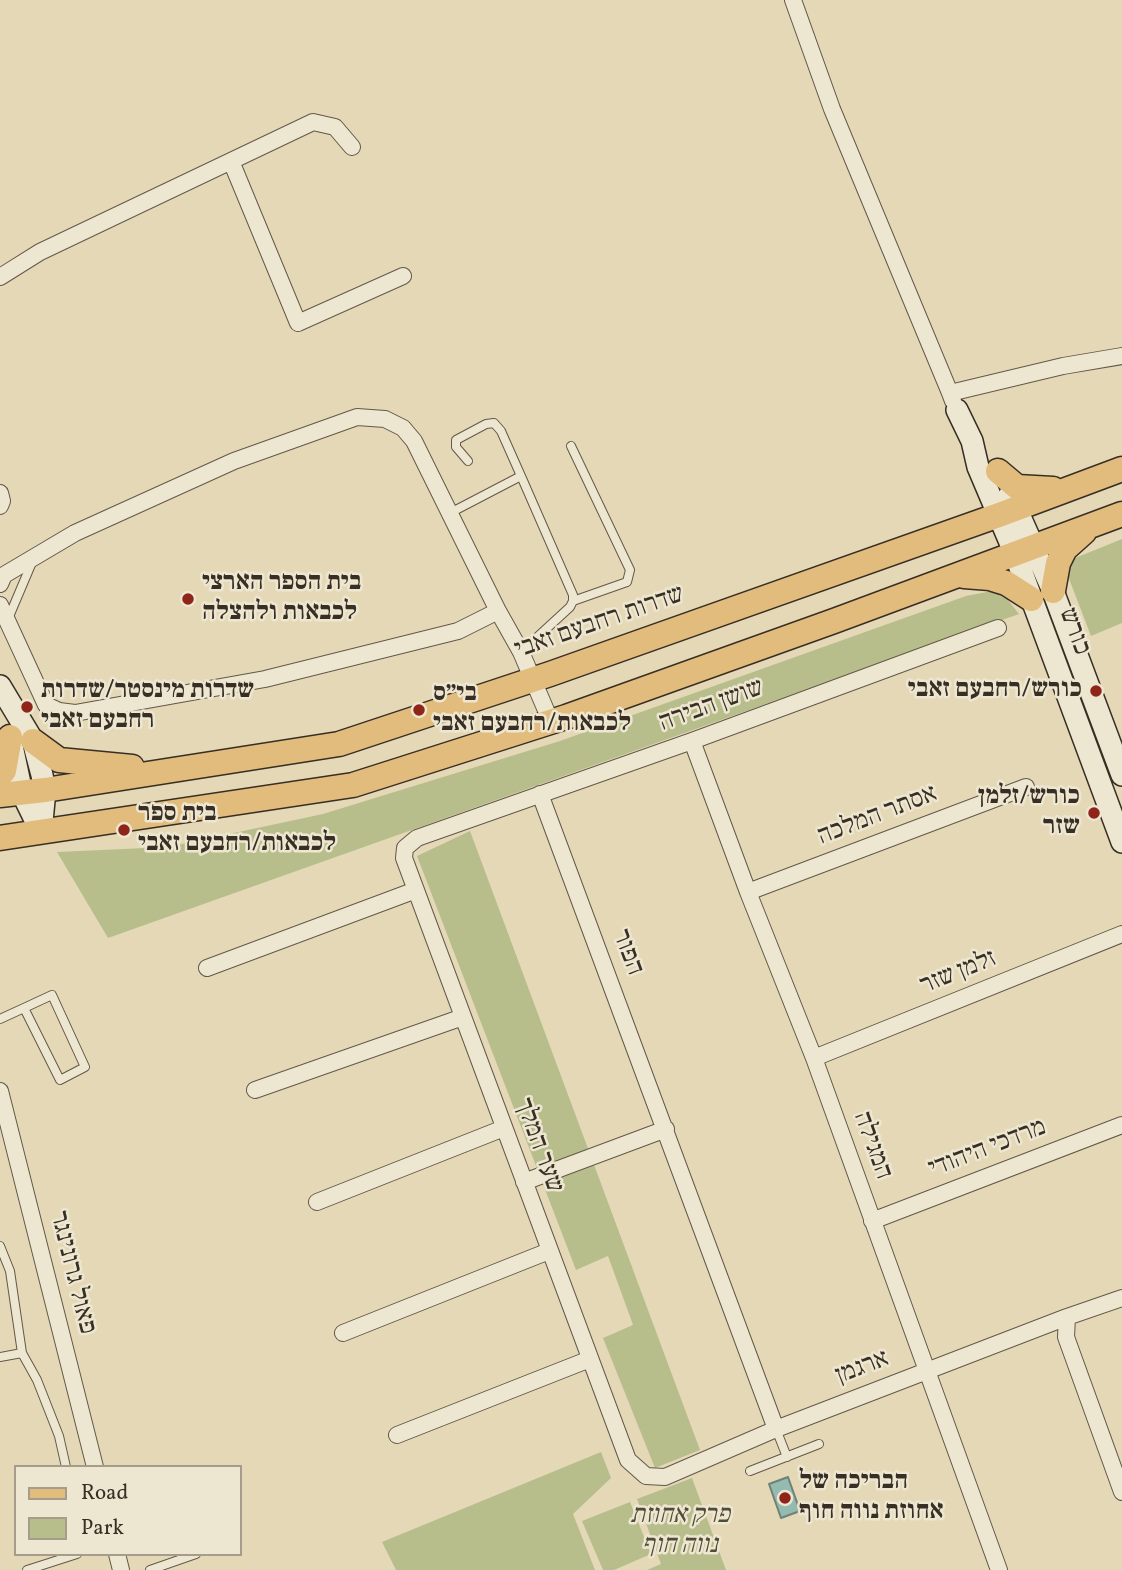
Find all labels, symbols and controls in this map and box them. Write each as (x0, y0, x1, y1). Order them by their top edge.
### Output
place label: בית הספר הארצי לכבאות ולהצלה (202, 568, 361, 630)
street label: שדרות רחבעם זאבי (511, 580, 689, 668)
marker: בית הספר הארצי לכבאות ולהצלה (180, 591, 196, 607)
street label: כורש (1050, 604, 1096, 660)
street label: שושן הבירה (655, 674, 769, 740)
place label: כורש/רחבעם זאבי (908, 675, 1082, 707)
place label: שדרות מינסטר/שדרות רחבעם זאבי (41, 676, 254, 738)
place label: בי״ס לכבאות/רחבעם זאבי (433, 679, 631, 740)
marker: כורש/רחבעם זאבי (1088, 683, 1104, 699)
marker: שדרות מינסטר/שדרות רחבעם זאבי (19, 699, 35, 715)
marker: בי״ס לכבאות/רחבעם זאבי (411, 702, 427, 718)
street label: אסתר המלכה (814, 780, 942, 854)
place label: כורש/זלמן שזר (978, 782, 1080, 844)
place label: בית ספר לכבאות/רחבעם זאבי (138, 799, 336, 860)
marker: כורש/זלמן שזר (1086, 805, 1102, 821)
marker: בית ספר לכבאות/רחבעם זאבי (116, 822, 132, 838)
street label: הפור (603, 926, 649, 980)
street label: זלמן שזר (916, 945, 1002, 1003)
street label: שער המלך (505, 1094, 569, 1198)
street label: המגילה (844, 1108, 898, 1184)
street label: מרדכי היהודי (925, 1113, 1051, 1187)
street label: פאול גרונינגר (41, 1208, 101, 1338)
street label: ארגמן (832, 1345, 894, 1393)
legend (14, 1465, 242, 1556)
place label: הבריכה של אחוזת נווה חוף (799, 1467, 944, 1528)
text: Road (81, 1479, 128, 1508)
marker: הבריכה של אחוזת נווה חוף (777, 1490, 793, 1506)
park label: פרק אחוזת נווה חוף (630, 1501, 730, 1562)
text: Park (81, 1514, 124, 1543)

